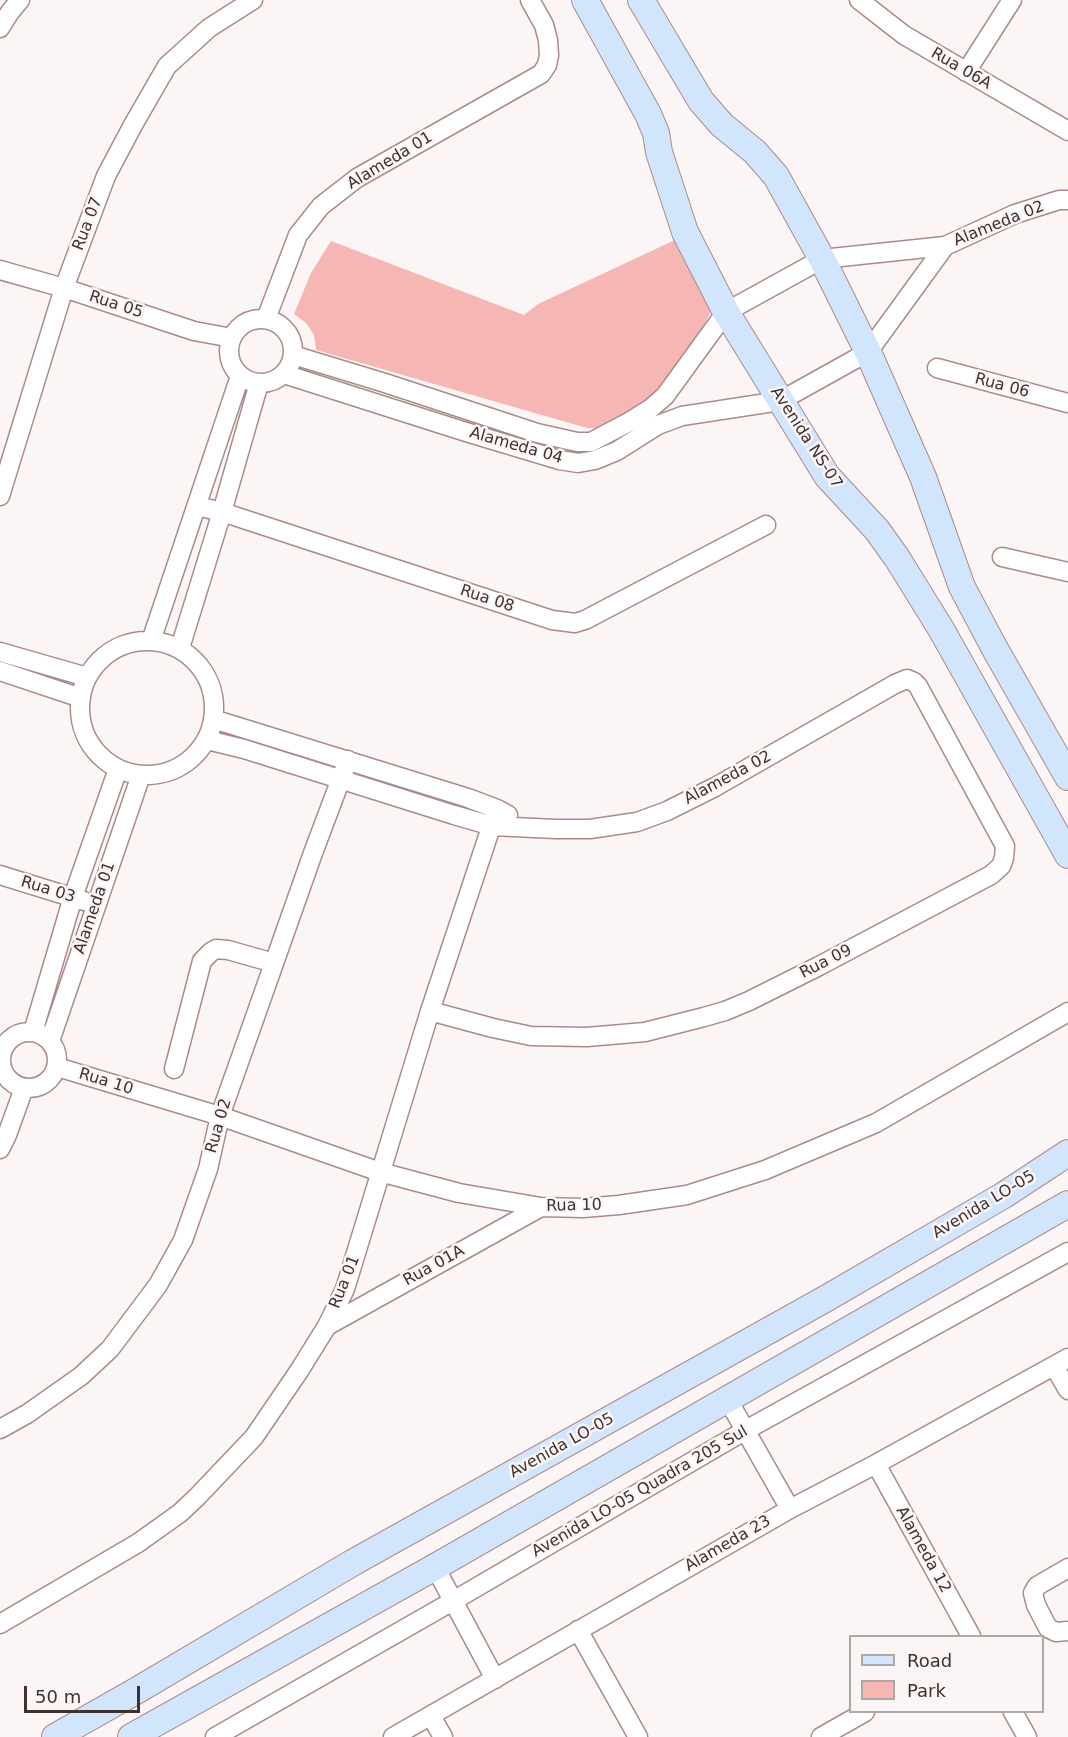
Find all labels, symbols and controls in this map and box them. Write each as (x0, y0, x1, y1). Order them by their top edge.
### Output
street label: Rua 06A (927, 44, 995, 94)
street label: Alameda 01 (344, 128, 436, 194)
street label: Rua 07 (69, 195, 107, 253)
street label: Alameda 02 (951, 197, 1047, 251)
street label: Rua 05 (87, 287, 145, 323)
street label: Rua 06 (973, 370, 1031, 402)
street label: Avenida NS-07 (766, 384, 846, 492)
street label: Alameda 04 (467, 424, 565, 468)
street label: Rua 08 (458, 581, 516, 617)
street label: Alameda 02 (681, 747, 775, 809)
street label: Alameda 01 (70, 859, 120, 957)
street label: Rua 03 (19, 873, 77, 907)
street label: Rua 09 (797, 941, 855, 983)
street label: Rua 10 (77, 1065, 135, 1099)
street label: Rua 02 (202, 1097, 236, 1155)
street label: Avenida LO-05 (929, 1167, 1039, 1243)
street label: Rua 10 (546, 1196, 602, 1216)
street label: Rua 01A (400, 1241, 468, 1291)
street label: Rua 01 (326, 1253, 364, 1311)
street label: Avenida LO-05 (506, 1409, 618, 1483)
street label: Avenida LO-05 Quadra 205 Sul (529, 1422, 751, 1562)
street label: Alameda 12 (891, 1503, 955, 1597)
street label: Alameda 23 (682, 1512, 774, 1576)
legend (849, 1635, 1044, 1713)
text: Road (907, 1650, 952, 1671)
scale bar (27, 1674, 142, 1712)
text: Park (907, 1680, 946, 1701)
text: 50 m (35, 1686, 81, 1707)

